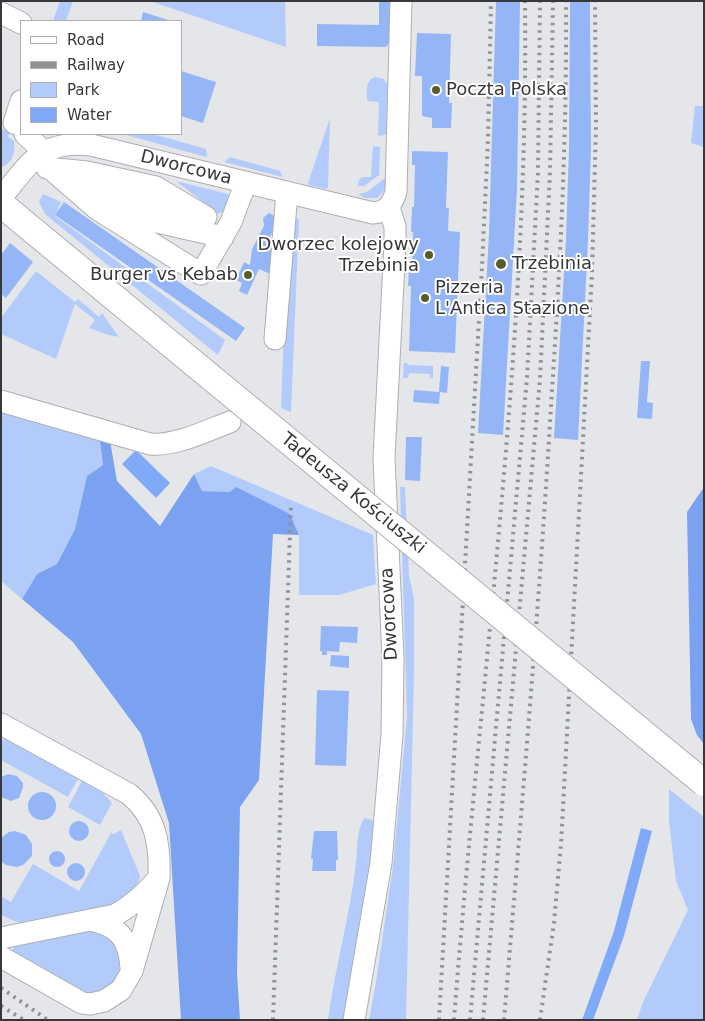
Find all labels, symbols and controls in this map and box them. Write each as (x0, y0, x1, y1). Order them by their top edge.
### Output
legend (20, 20, 182, 135)
text: Road (67, 31, 105, 49)
text: Railway (67, 56, 125, 74)
place label: Poczta Polska (446, 79, 567, 101)
text: Park (67, 81, 99, 99)
marker: Poczta Polska (430, 84, 442, 96)
text: Water (67, 106, 111, 124)
street label: Dworcowa (138, 146, 234, 190)
place label: Dworzec kolejowy Trzebinia (258, 234, 419, 276)
marker: Dworzec kolejowy Trzebinia (423, 249, 435, 261)
place label: Trzebinia (512, 253, 592, 275)
marker: Trzebinia (494, 257, 508, 271)
place label: Burger vs Kebab (90, 264, 238, 286)
marker: Burger vs Kebab (242, 269, 254, 281)
place label: Pizzeria L'Antica Stazione (435, 277, 590, 320)
marker: Pizzeria L'Antica Stazione (419, 292, 431, 304)
street label: Tadeusza Kościuszki (276, 429, 430, 559)
street label: Dworcowa (377, 567, 403, 661)

